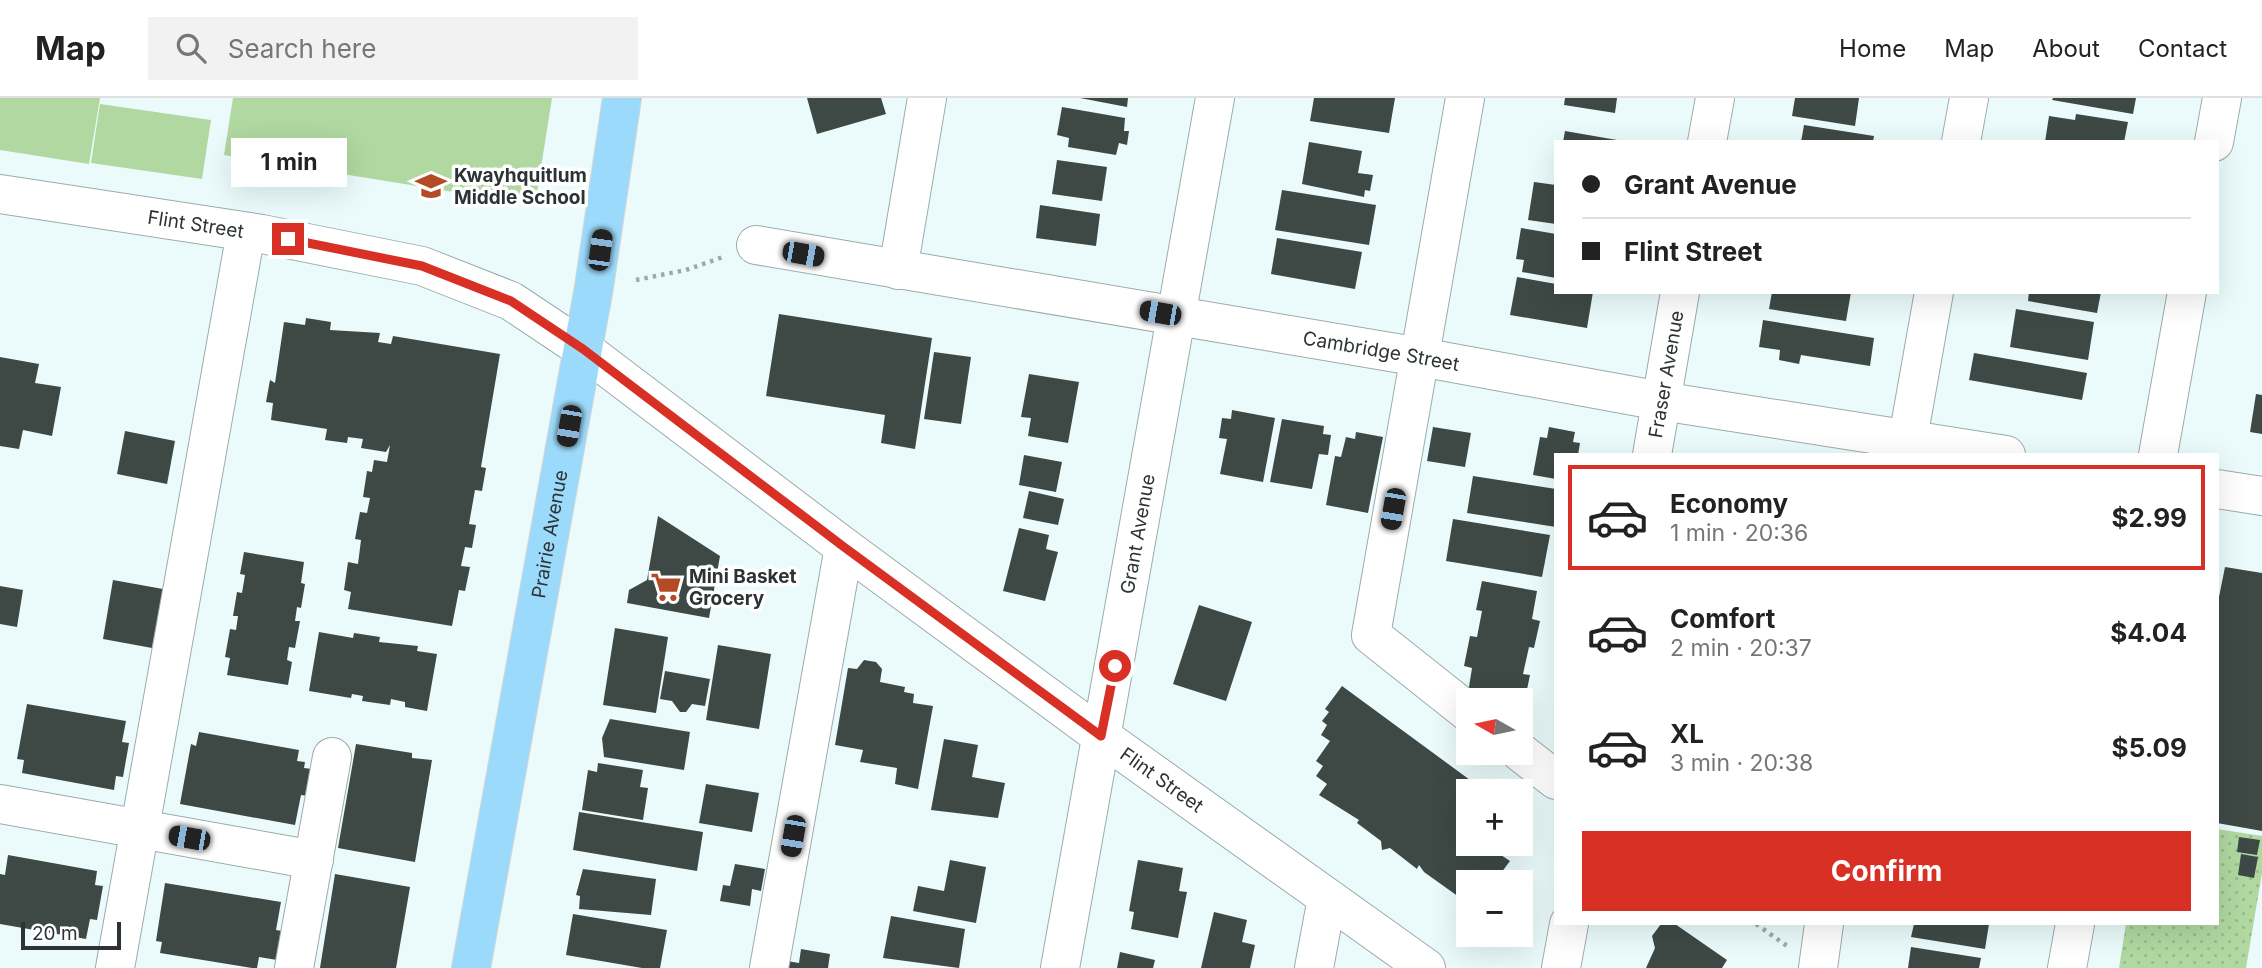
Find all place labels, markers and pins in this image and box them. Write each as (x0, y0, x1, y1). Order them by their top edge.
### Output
place label: Kwayhquitlum Middle School (454, 164, 587, 209)
school or university icon: Kwayhquitlum Middle School (414, 169, 448, 203)
place label: Mini Basket Grocery (689, 565, 796, 610)
supermarket icon: Mini Basket Grocery (649, 570, 683, 604)

